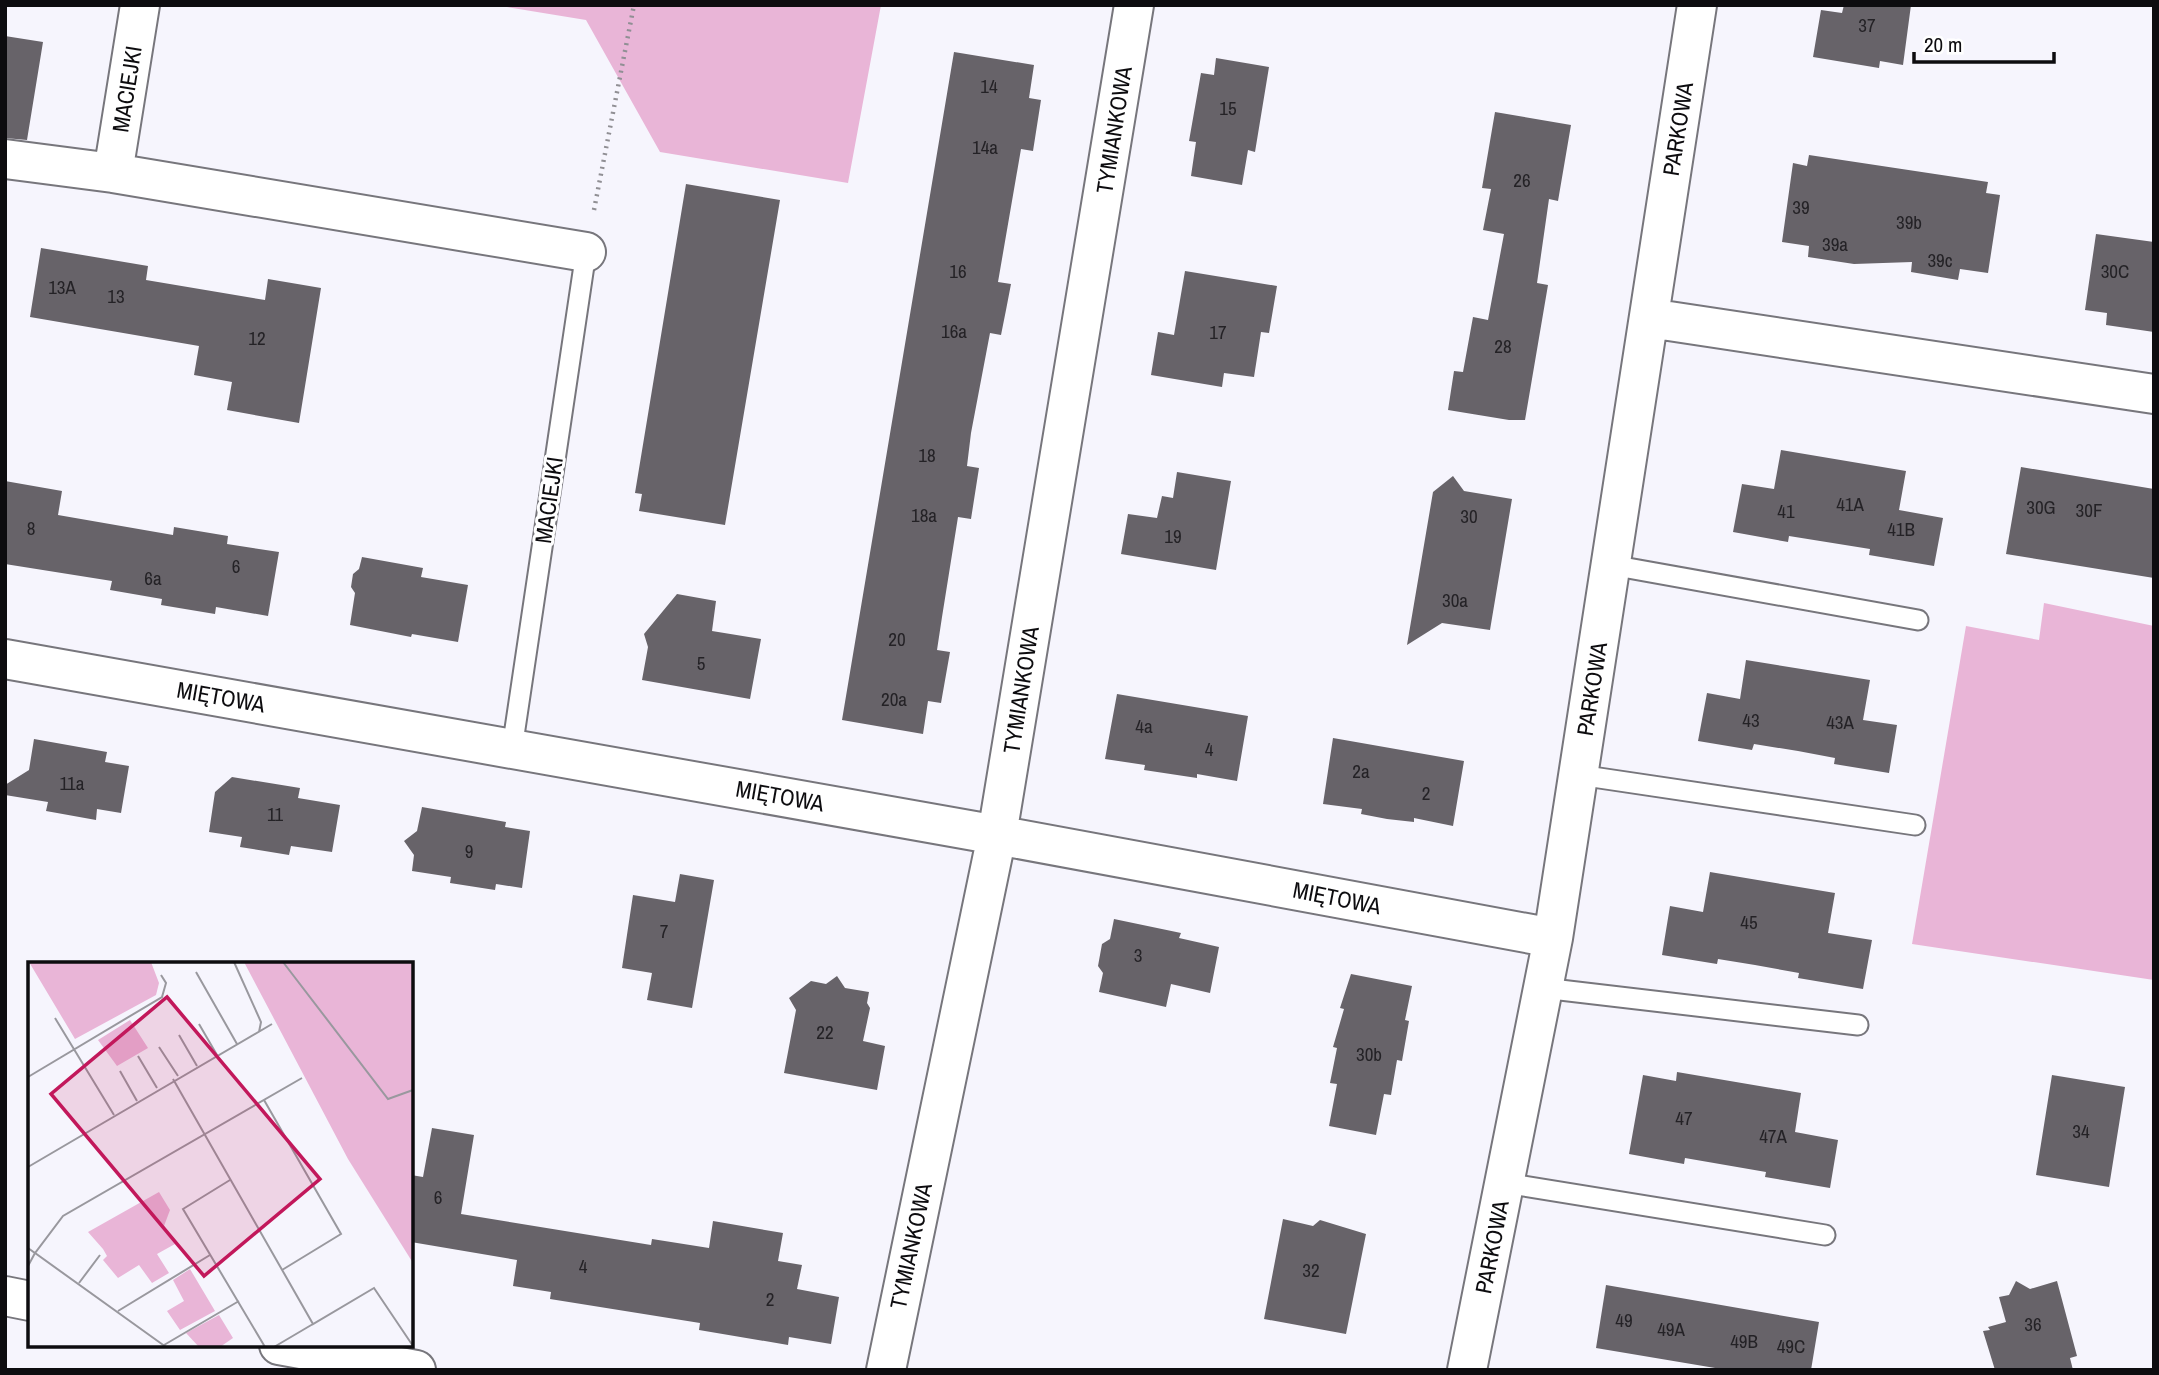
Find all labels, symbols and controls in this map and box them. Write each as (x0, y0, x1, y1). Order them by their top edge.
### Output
house number: 37 (1858, 12, 1876, 38)
scale bar (1914, 21, 2054, 65)
text: 20 m (1924, 30, 1962, 59)
street label: MACIEJKI (104, 44, 149, 134)
street label: TYMIANKOWA (1088, 64, 1139, 196)
house number: 14 (980, 73, 998, 99)
street label: PARKOWA (1655, 79, 1700, 178)
house number: 15 (1219, 95, 1237, 121)
house number: 14a (972, 134, 998, 160)
house number: 26 (1513, 167, 1531, 193)
house number: 39 (1792, 194, 1810, 220)
house number: 39b (1896, 209, 1922, 235)
house number: 39a (1822, 231, 1848, 257)
house number: 39c (1927, 247, 1953, 273)
house number: 16 (949, 258, 967, 284)
house number: 30C (2101, 258, 2129, 284)
house number: 13A (48, 274, 76, 300)
house number: 13 (107, 283, 125, 309)
house number: 16a (941, 318, 967, 344)
house number: 17 (1209, 319, 1227, 345)
house number: 12 (248, 325, 266, 351)
house number: 28 (1494, 333, 1512, 359)
house number: 18 (918, 442, 936, 468)
street label: MACIEJKI (527, 455, 570, 545)
house number: 41A (1836, 491, 1864, 517)
house number: 30G (2026, 494, 2056, 520)
house number: 30F (2076, 497, 2102, 523)
house number: 41 (1777, 498, 1795, 524)
house number: 18a (911, 502, 937, 528)
house number: 30 (1460, 503, 1478, 529)
house number: 8 (27, 515, 35, 541)
house number: 41B (1887, 516, 1915, 542)
house number: 19 (1164, 523, 1182, 549)
house number: 6 (232, 553, 240, 579)
house number: 6a (144, 565, 162, 591)
house number: 30a (1442, 587, 1468, 613)
street label: TYMIANKOWA (995, 624, 1046, 756)
house number: 20 (888, 626, 906, 652)
street label: PARKOWA (1569, 639, 1614, 738)
house number: 5 (697, 650, 706, 676)
street label: MIĘTOWA (175, 674, 268, 720)
house number: 20a (881, 686, 907, 712)
house number: 43 (1742, 707, 1760, 733)
house number: 43A (1826, 709, 1854, 735)
house number: 4a (1135, 713, 1153, 739)
house number: 4 (1205, 736, 1214, 762)
house number: 2a (1352, 758, 1370, 784)
house number: 11a (60, 770, 85, 796)
street label: MIĘTOWA (734, 773, 827, 819)
house number: 2 (1422, 780, 1430, 806)
house number: 11 (267, 801, 283, 827)
house number: 9 (465, 838, 473, 864)
street label: MIĘTOWA (1290, 874, 1384, 921)
house number: 45 (1740, 909, 1758, 935)
house number: 7 (660, 918, 669, 944)
house number: 3 (1134, 942, 1142, 968)
inset map (28, 962, 413, 1347)
house number: 22 (816, 1019, 834, 1045)
house number: 30b (1356, 1041, 1382, 1067)
house number: 47 (1675, 1105, 1693, 1131)
house number: 34 (2072, 1118, 2090, 1144)
house number: 47A (1759, 1123, 1787, 1149)
street label: TYMIANKOWA (882, 1180, 939, 1312)
house number: 6 (434, 1184, 442, 1210)
street label: PARKOWA (1467, 1197, 1516, 1296)
house number: 4 (579, 1253, 588, 1279)
house number: 32 (1302, 1257, 1320, 1283)
house number: 2 (766, 1286, 774, 1312)
house number: 49 (1615, 1307, 1633, 1333)
house number: 36 (2024, 1311, 2042, 1337)
house number: 49A (1657, 1316, 1685, 1342)
house number: 49B (1730, 1328, 1758, 1354)
house number: 49C (1777, 1333, 1805, 1359)

